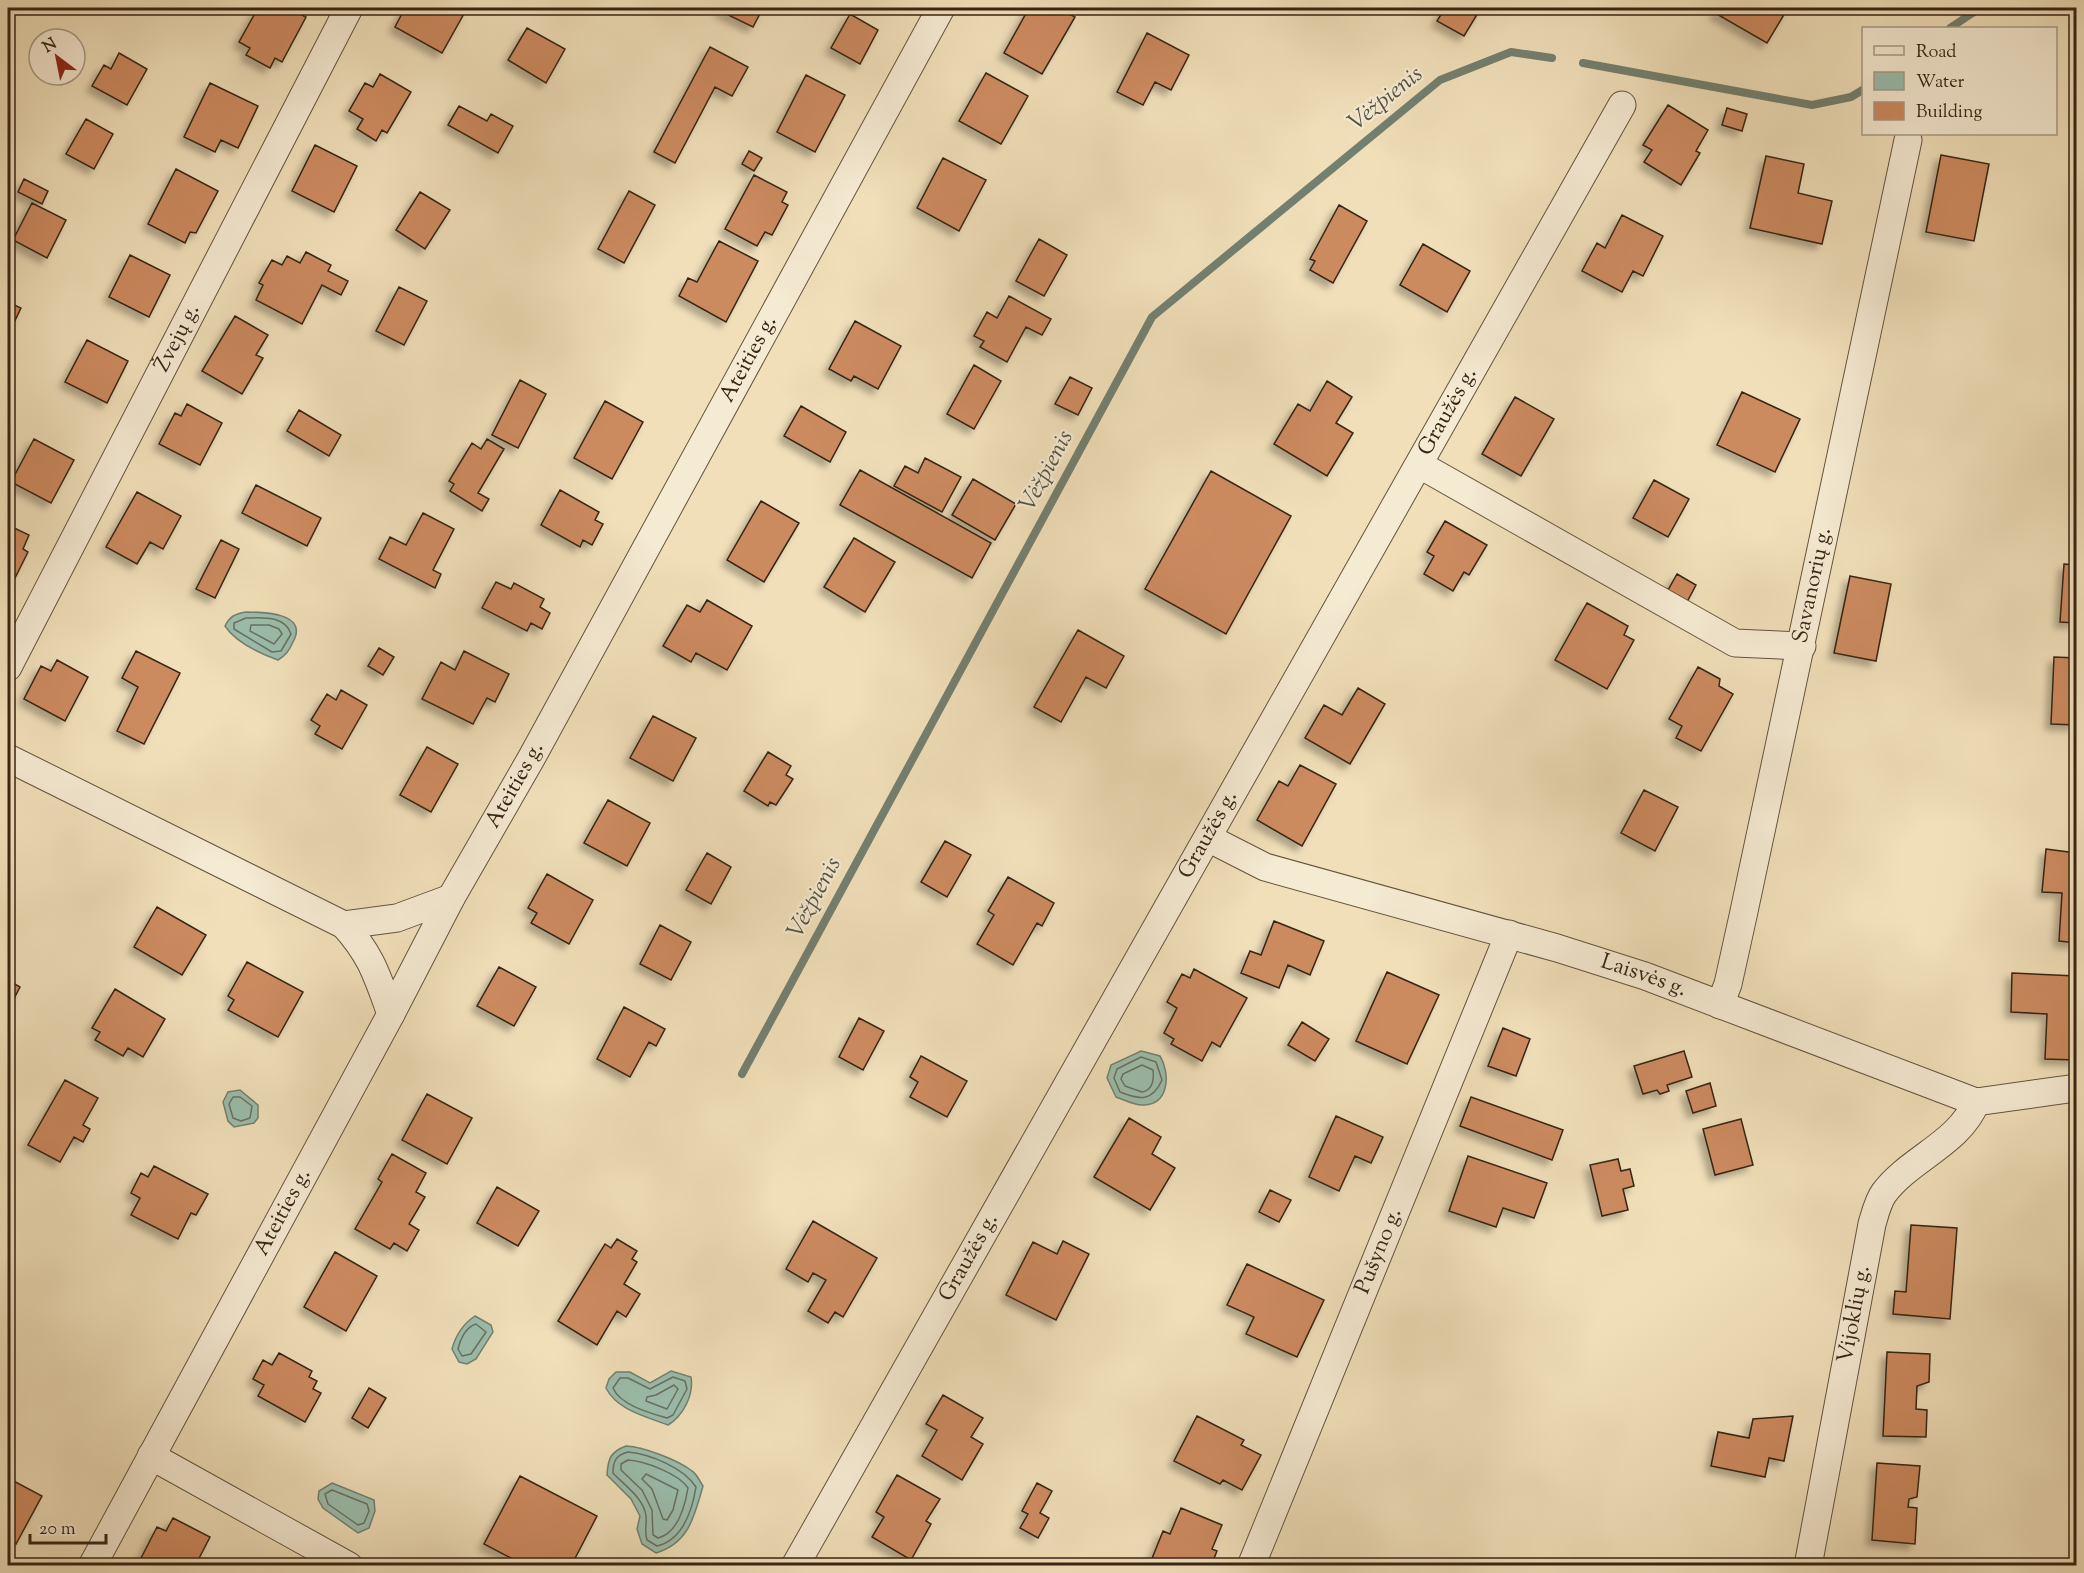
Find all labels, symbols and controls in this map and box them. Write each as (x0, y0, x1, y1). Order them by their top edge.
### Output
north arrow (27, 27, 87, 87)
legend (1862, 27, 2057, 135)
text: N (39, 33, 62, 60)
text: Road (1916, 40, 1956, 66)
water label: Vėžpienis (1341, 58, 1431, 140)
text: Water (1916, 70, 1965, 96)
text: Building (1916, 100, 1982, 126)
street label: Žvejų g. (147, 299, 209, 378)
street label: Ateities g. (712, 310, 786, 409)
street label: Graužės g. (1410, 362, 1486, 462)
water label: Vėžpienis (1011, 424, 1083, 518)
street label: Savanorių g. (1785, 525, 1841, 646)
street label: Ateities g. (478, 737, 553, 835)
street label: Graužės g. (1171, 785, 1247, 885)
water label: Vėžpienis (779, 851, 851, 945)
street label: Laisvės g. (1596, 947, 1691, 1006)
street label: Ateities g. (247, 1163, 320, 1262)
street label: Pušyno g. (1348, 1203, 1411, 1299)
street label: Graužės g. (932, 1208, 1007, 1308)
street label: Vijoklių g. (1830, 1263, 1880, 1366)
scale bar (30, 1507, 106, 1545)
text: 20 m (39, 1517, 76, 1543)

